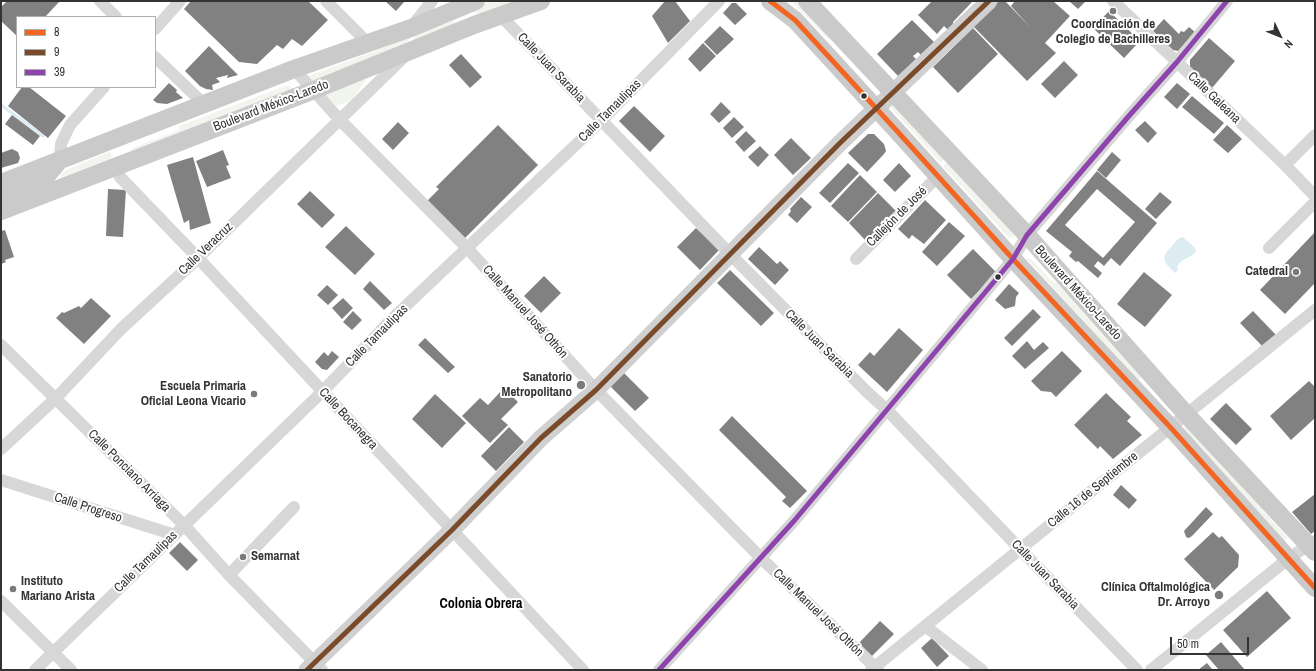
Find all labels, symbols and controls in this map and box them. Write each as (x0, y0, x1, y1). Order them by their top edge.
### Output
marker: Coordinación de Colegio de Bachilleres (1108, 6, 1118, 16)
legend (16, 16, 156, 88)
north arrow (1260, 16, 1300, 56)
place label: Coordinación de Colegio de Bachilleres (1056, 17, 1170, 48)
text: 8 (54, 24, 59, 40)
street label: Calle Juan Sarabia (514, 30, 588, 106)
text: N (1281, 37, 1296, 51)
text: 9 (54, 44, 59, 60)
text: 39 (54, 64, 65, 80)
street label: Calle Galeana (1184, 69, 1244, 127)
street label: Boulevard México-Laredo (211, 77, 331, 135)
street label: Calle Tamaulipas (576, 77, 644, 145)
unlabelled marker (859, 91, 869, 101)
street label: Callejón de José (864, 184, 930, 250)
street label: Calle Veracruz (176, 219, 236, 279)
street label: Boulevard México-Laredo (1031, 242, 1125, 344)
street label: Calle Manuel José Othón (479, 262, 571, 362)
place label: Catedral (1245, 264, 1288, 280)
marker: Catedral (1291, 267, 1301, 277)
unlabelled marker (993, 272, 1003, 282)
street label: Calle Tamaulipas (343, 302, 411, 370)
street label: Calle Juan Sarabia (781, 306, 857, 382)
place label: Sanatorio Metropolitano (502, 370, 572, 401)
place label: Escuela Primaria Oficial Leona Vicario (141, 379, 246, 410)
marker: Sanatorio Metropolitano (575, 379, 587, 391)
street label: Calle Bocanegra (315, 385, 381, 453)
marker: Escuela Primaria Oficial Leona Vicario (249, 389, 259, 399)
street label: Calle Ponciano Arriaga (85, 427, 173, 515)
street label: Calle 16 de Septiembre (1045, 449, 1141, 531)
street label: Calle Progreso (52, 490, 124, 526)
street label: Calle Tamaulipas (111, 528, 181, 596)
street label: Calle Juan Sarabia (1008, 537, 1082, 613)
place label: Semarnat (251, 549, 300, 565)
marker: Semarnat (238, 552, 248, 562)
street label: Calle Manuel José Othón (770, 566, 866, 660)
place label: Instituto Mariano Arista (21, 574, 95, 605)
place label: Clínica Oftalmológica Dr. Arroyo (1101, 580, 1210, 611)
marker: Instituto Mariano Arista (8, 584, 18, 594)
marker: Clínica Oftalmológica Dr. Arroyo (1213, 589, 1225, 601)
district label: Colonia Obrera (440, 596, 522, 612)
scale bar (1172, 629, 1251, 655)
text: 50 m (1177, 636, 1199, 652)

